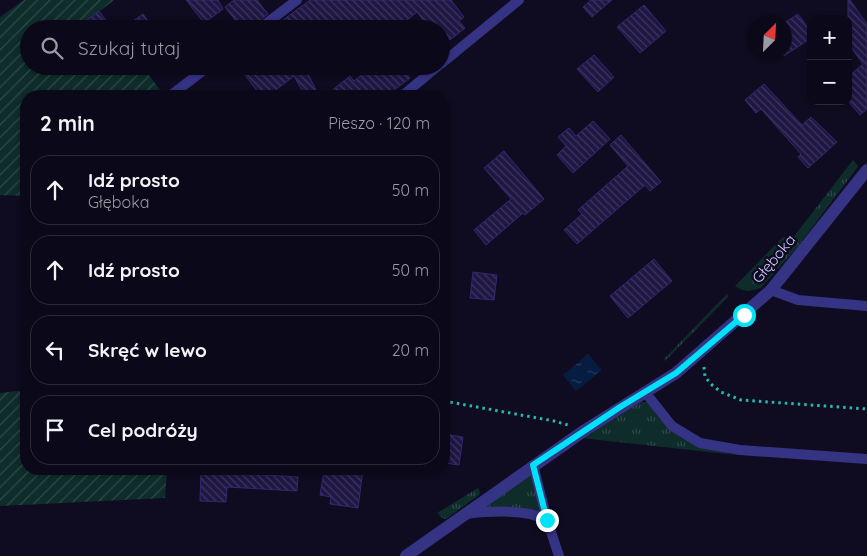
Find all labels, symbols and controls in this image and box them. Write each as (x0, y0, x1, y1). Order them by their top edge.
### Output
north arrow (747, 15, 792, 60)
map controls (807, 15, 852, 105)
button: + (807, 15, 852, 60)
search box (20, 20, 450, 75)
icon: search (38, 34, 66, 62)
text: Szukaj tutaj (78, 36, 181, 60)
button: − (807, 60, 852, 105)
text: 2 min (40, 110, 95, 136)
text: Pieszo · 120 m (328, 113, 430, 133)
text: Idź prosto (88, 168, 180, 192)
icon: ahead (41, 176, 69, 204)
text: 50 m (392, 180, 429, 200)
text: Głęboka (88, 192, 149, 212)
street label: Głęboka (748, 231, 799, 287)
icon: ahead (41, 256, 69, 284)
text: Idź prosto (88, 258, 180, 282)
text: 50 m (392, 260, 429, 280)
route start (733, 304, 756, 327)
icon: left (41, 336, 69, 364)
text: Skręć w lewo (88, 338, 207, 362)
text: 20 m (392, 340, 429, 360)
icon: arrive (41, 416, 69, 444)
text: Cel podróży (88, 418, 198, 442)
route end (536, 509, 559, 532)

